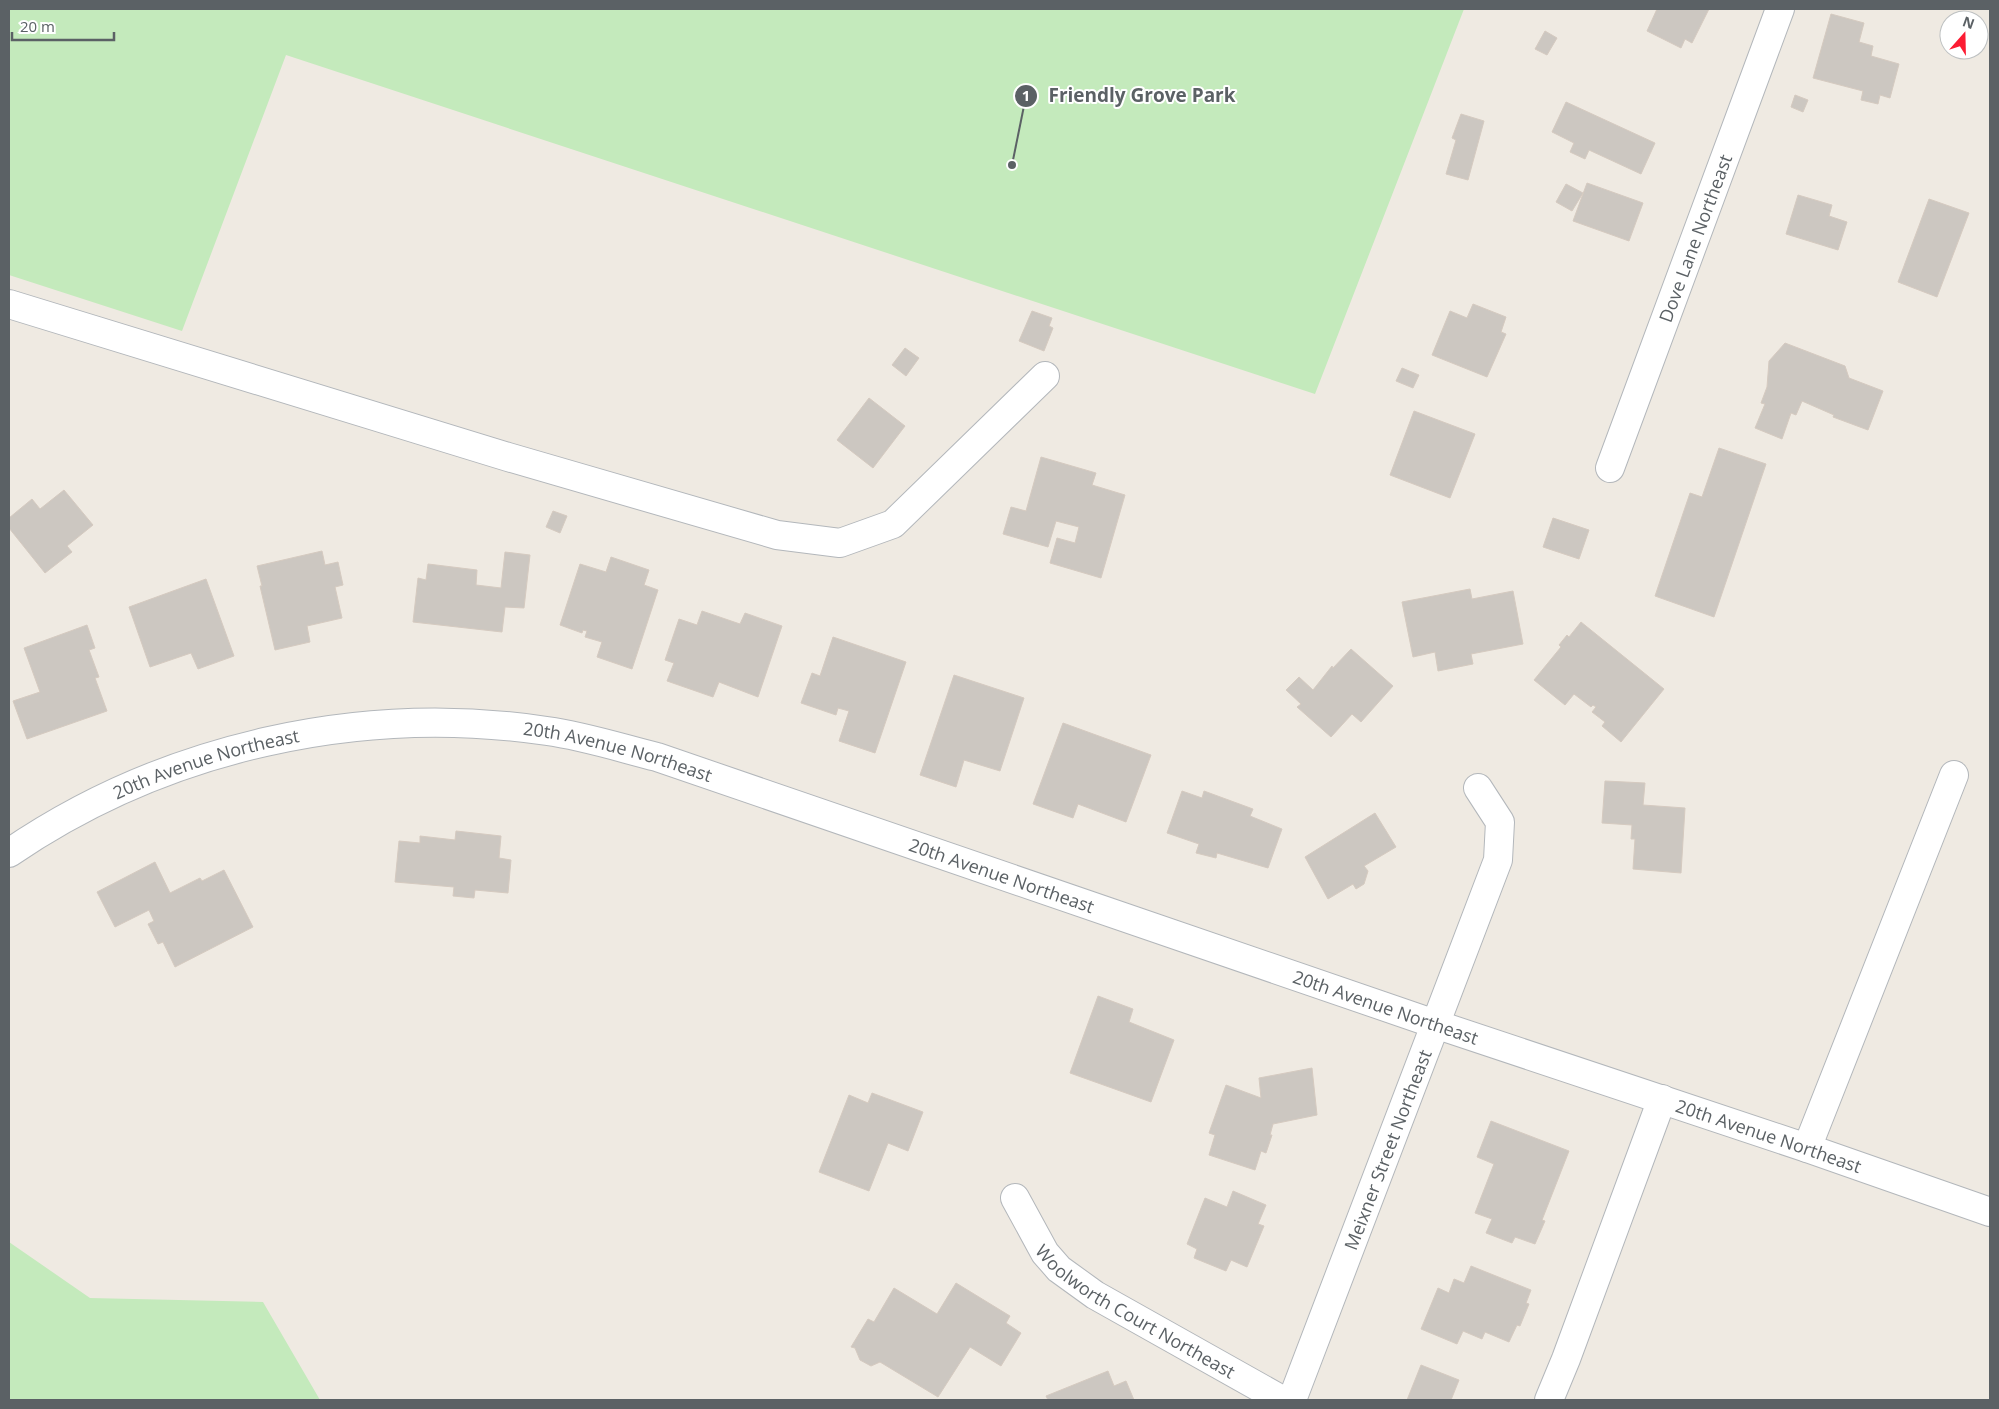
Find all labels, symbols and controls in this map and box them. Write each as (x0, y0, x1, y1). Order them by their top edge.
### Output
scale bar (12, 10, 115, 42)
north arrow (1939, 10, 1989, 60)
text: N (1960, 11, 1977, 33)
text: 20 m (20, 16, 55, 36)
callout: Friendly Grove Park (1014, 79, 1246, 113)
text: Friendly Grove Park (1048, 82, 1236, 108)
text: 1 (1022, 85, 1030, 105)
street label: Dove Lane Northeast (1653, 151, 1737, 326)
street label: 20th Avenue Northeast (522, 716, 715, 787)
street label: 20th Avenue Northeast (109, 723, 301, 804)
street label: 20th Avenue Northeast (906, 832, 1098, 918)
street label: 20th Avenue Northeast (1290, 964, 1482, 1050)
street label: Meixner Street Northeast (1338, 1046, 1437, 1253)
street label: 20th Avenue Northeast (1673, 1093, 1865, 1178)
street label: Woolworth Court Northeast (1031, 1239, 1240, 1383)

